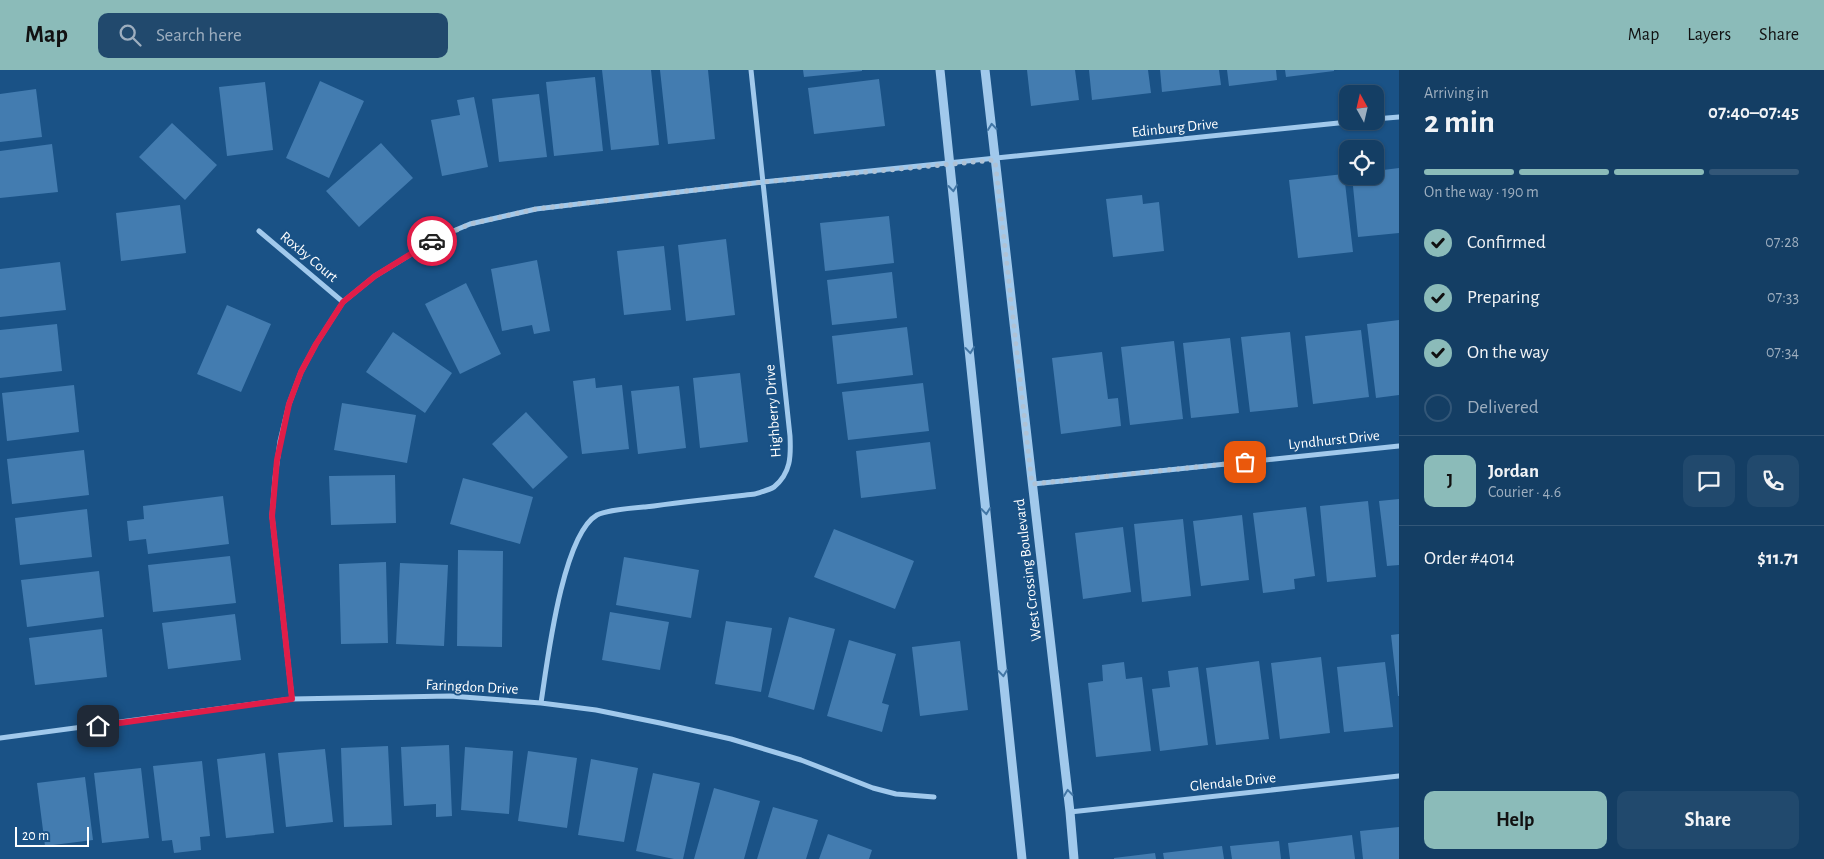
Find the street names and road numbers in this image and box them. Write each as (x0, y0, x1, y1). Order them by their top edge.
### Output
street label: Edinburg Drive (1131, 116, 1219, 140)
street label: Roxby Court (277, 229, 341, 285)
street label: Highberry Drive (762, 364, 784, 458)
street label: Lyndhurst Drive (1287, 428, 1381, 452)
street label: West Crossing Boulevard (1012, 498, 1044, 642)
street label: Faringdon Drive (425, 677, 519, 697)
street label: Glendale Drive (1189, 770, 1277, 794)

